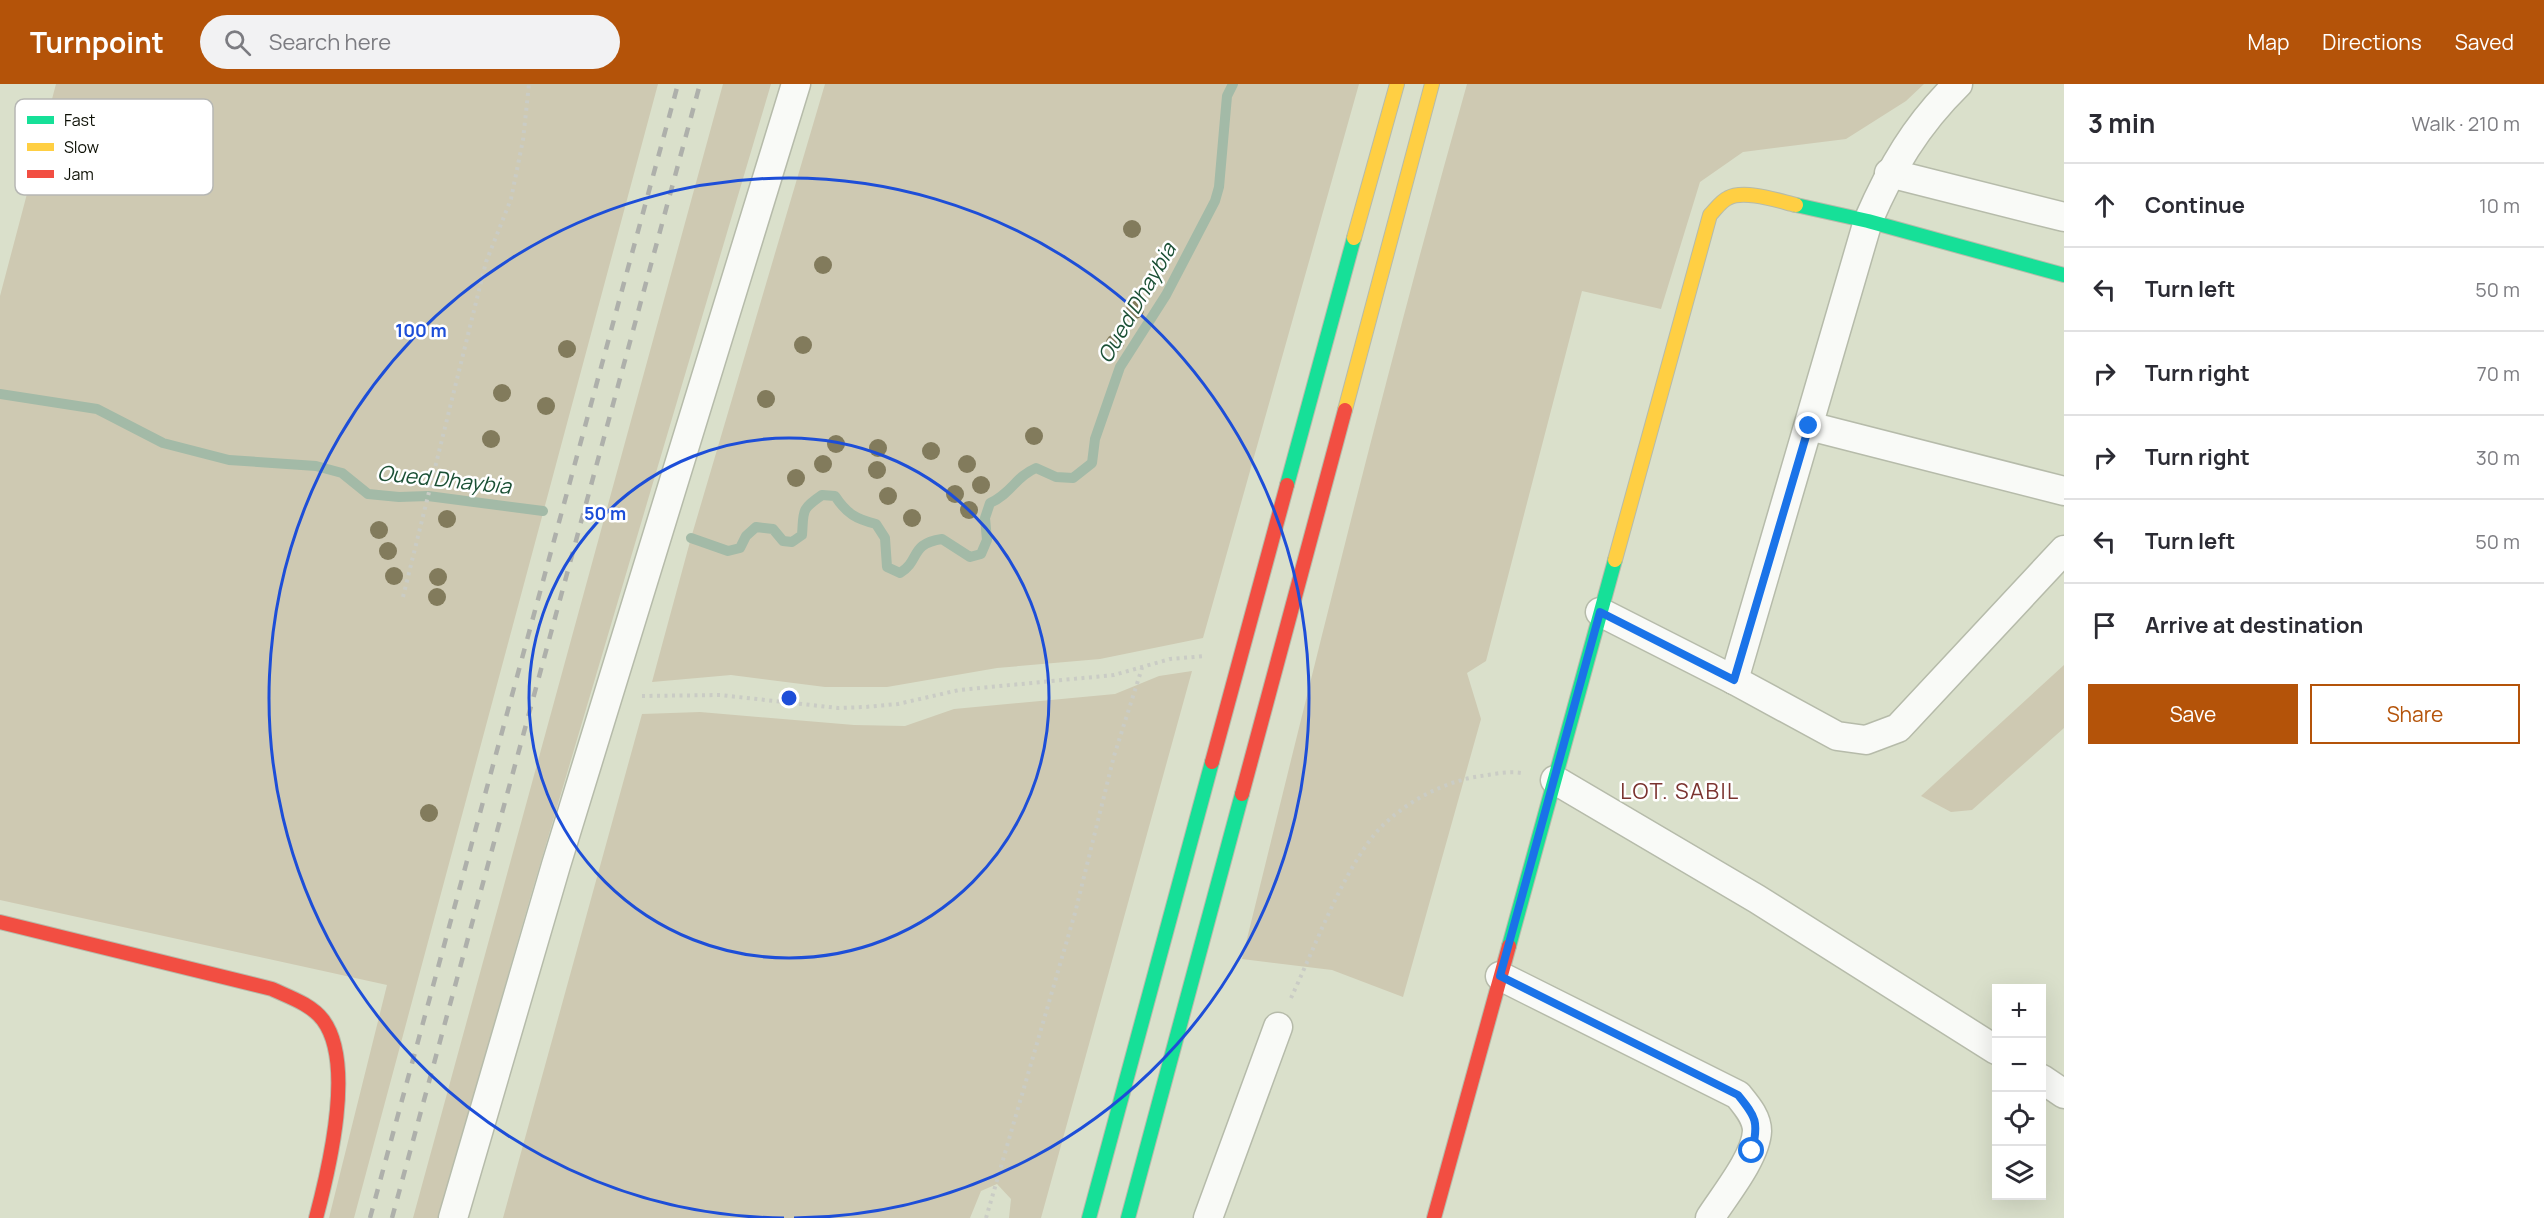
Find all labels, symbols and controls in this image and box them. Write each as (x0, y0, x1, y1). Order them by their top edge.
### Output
search box (200, 15, 620, 69)
text: Turnpoint (30, 23, 164, 61)
icon: search (221, 26, 254, 59)
text: Search here (269, 27, 391, 57)
text: Map (2248, 28, 2289, 56)
text: Directions (2322, 28, 2422, 56)
text: Saved (2455, 28, 2514, 56)
legend (15, 99, 213, 195)
text: 3 min (2088, 105, 2155, 141)
text: Fast (64, 109, 95, 131)
text: Walk · 210 m (2412, 110, 2520, 137)
text: Slow (64, 136, 99, 158)
text: Jam (64, 163, 94, 185)
icon: ahead (2088, 189, 2121, 222)
text: Continue (2145, 190, 2245, 220)
text: 10 m (2479, 192, 2520, 219)
water label: Oued Dhaybia (1090, 236, 1182, 368)
icon: left (2088, 273, 2121, 306)
text: Turn left (2145, 274, 2235, 304)
text: 50 m (2475, 276, 2520, 303)
text: 100 m (395, 318, 447, 342)
icon: right (2088, 357, 2121, 390)
text: Turn right (2145, 358, 2250, 388)
text: 70 m (2477, 360, 2520, 387)
route end (1795, 412, 1821, 438)
icon: right (2088, 441, 2121, 474)
text: Turn right (2145, 442, 2250, 472)
text: 30 m (2476, 444, 2520, 471)
water label: Oued Dhaybia (376, 458, 514, 500)
text: 50 m (584, 501, 626, 525)
icon: left (2088, 525, 2121, 558)
text: Turn left (2145, 526, 2235, 556)
text: 50 m (2475, 528, 2520, 555)
icon: arrive (2088, 609, 2121, 642)
text: Arrive at destination (2145, 610, 2363, 640)
button: Save (2088, 684, 2298, 744)
button: Share (2310, 684, 2520, 744)
centre of rings (779, 688, 799, 708)
district label: LOT. SABIL (1620, 776, 1740, 806)
map controls (1992, 984, 2046, 1200)
button: + (1992, 984, 2046, 1038)
button: − (1992, 1038, 2046, 1092)
button: locate (1992, 1092, 2046, 1146)
route start (1738, 1137, 1764, 1163)
button: layers (1992, 1146, 2046, 1200)

